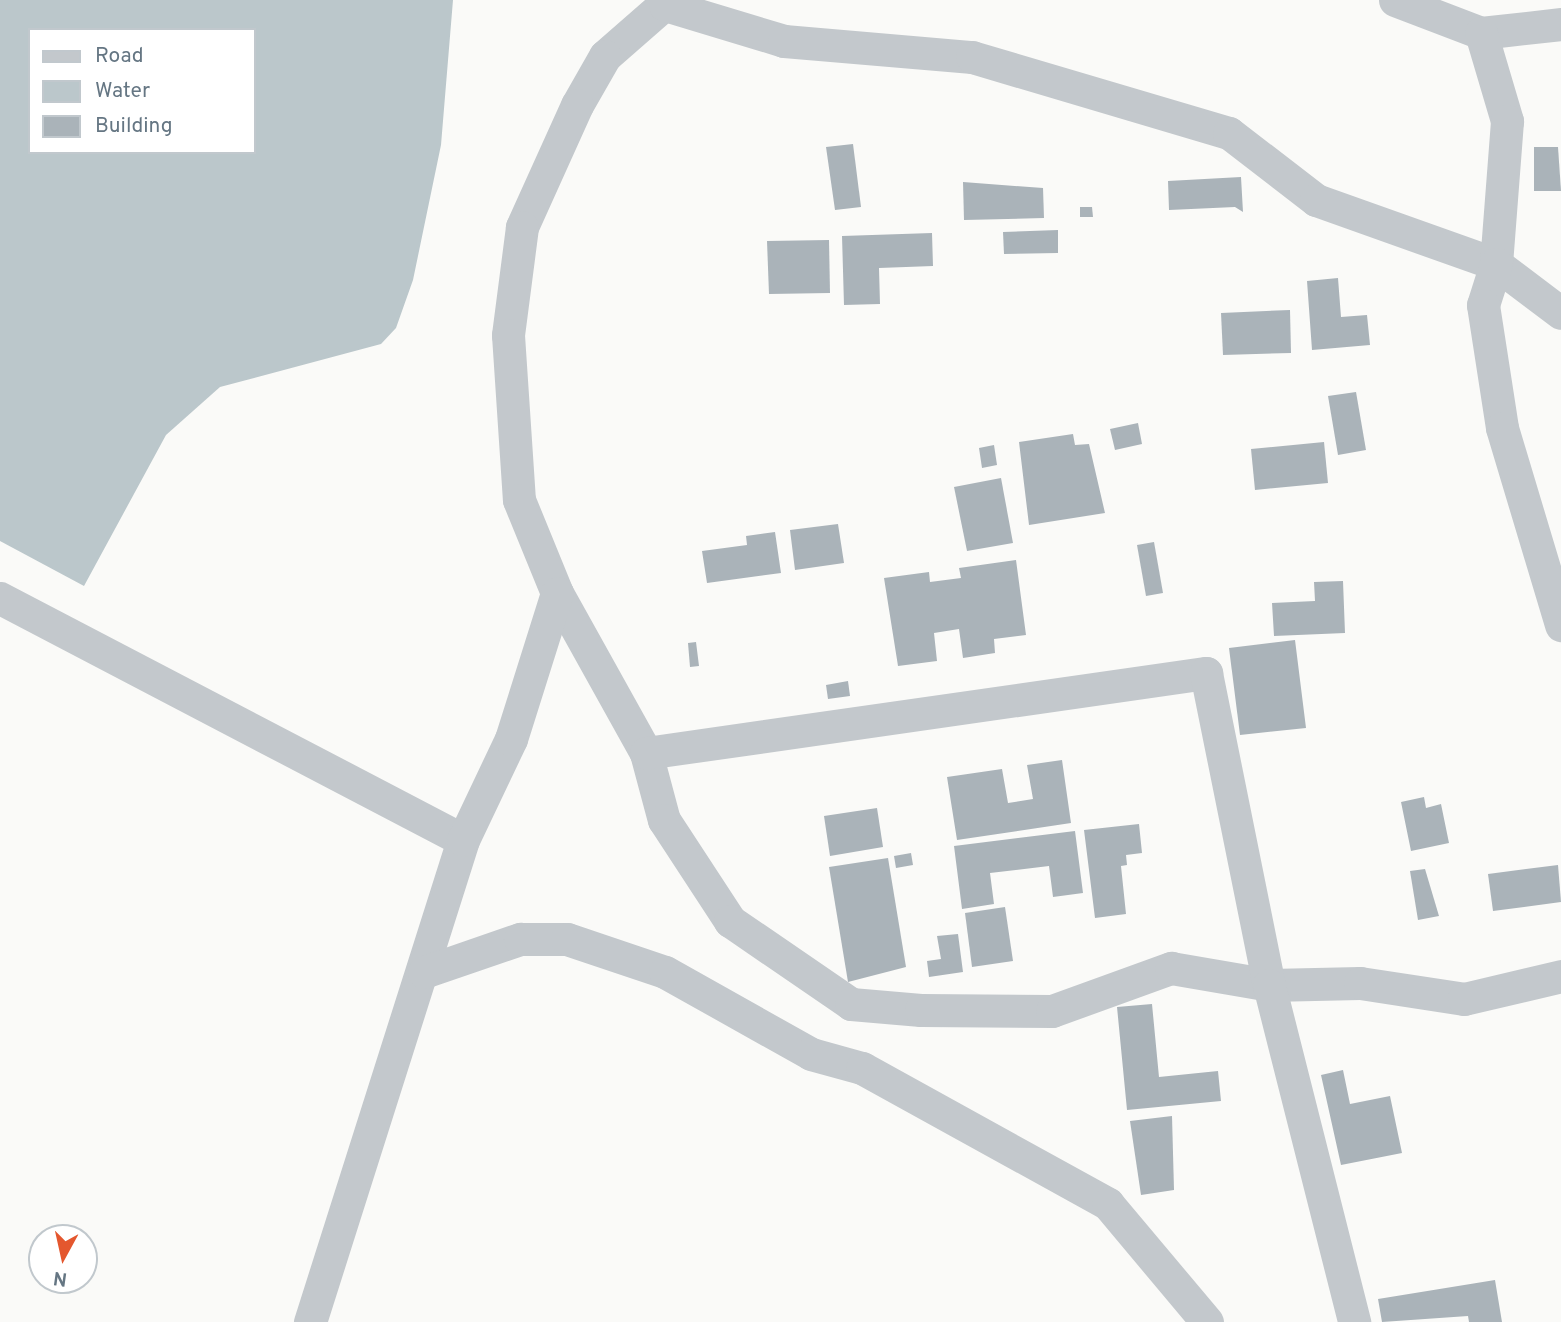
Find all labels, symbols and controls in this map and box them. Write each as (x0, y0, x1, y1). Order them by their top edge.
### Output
legend (28, 28, 256, 154)
text: Road (95, 43, 144, 70)
text: Water (95, 78, 150, 105)
text: Building (95, 113, 173, 140)
north arrow (28, 1224, 98, 1294)
text: N (52, 1265, 69, 1291)

